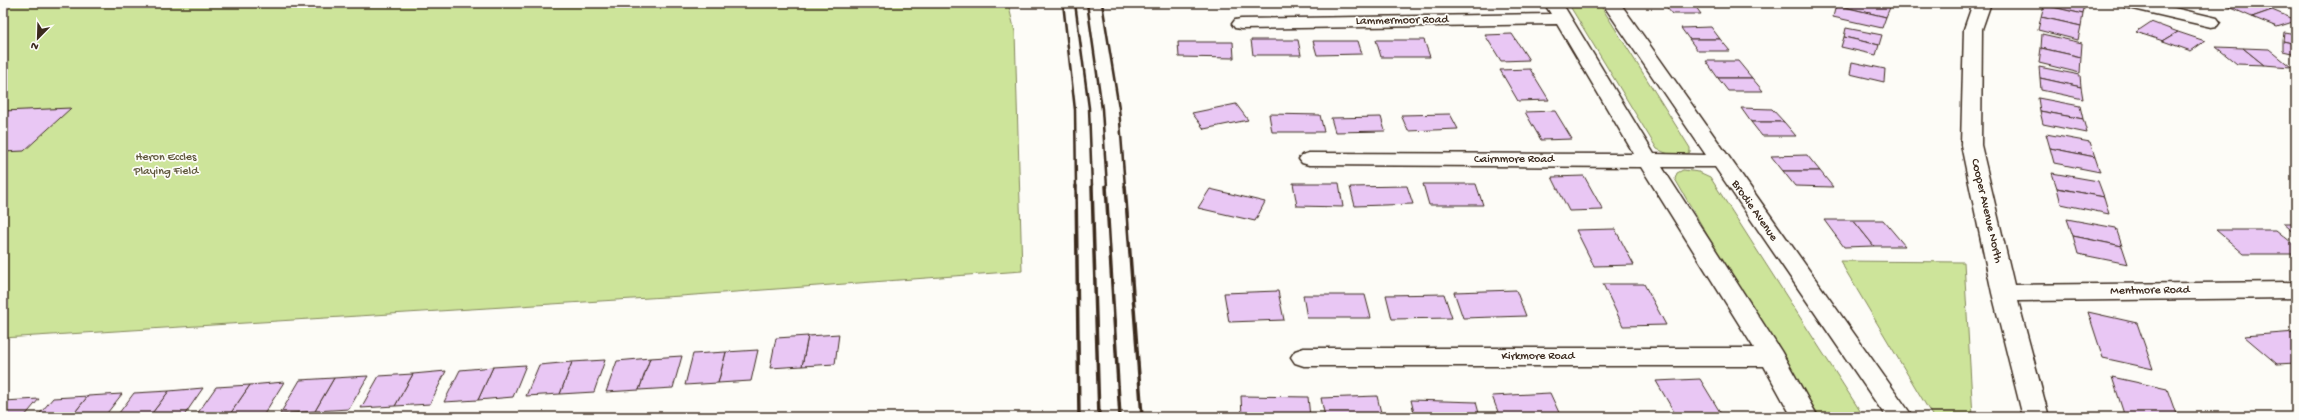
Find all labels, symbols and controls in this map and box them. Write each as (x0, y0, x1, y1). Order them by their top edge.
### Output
street label: Lammermoor Road (1355, 13, 1449, 29)
north arrow (18, 18, 58, 58)
text: N (29, 38, 41, 52)
park label: Heron Eccles Playing Field (133, 151, 199, 179)
street label: Cairnmore Road (1474, 153, 1555, 167)
street label: Cooper Avenue North (1967, 157, 2005, 265)
street label: Brodie Avenue (1727, 177, 1781, 245)
street label: Mentmore Road (2110, 283, 2191, 299)
street label: Kirkmore Road (1501, 350, 1575, 364)

